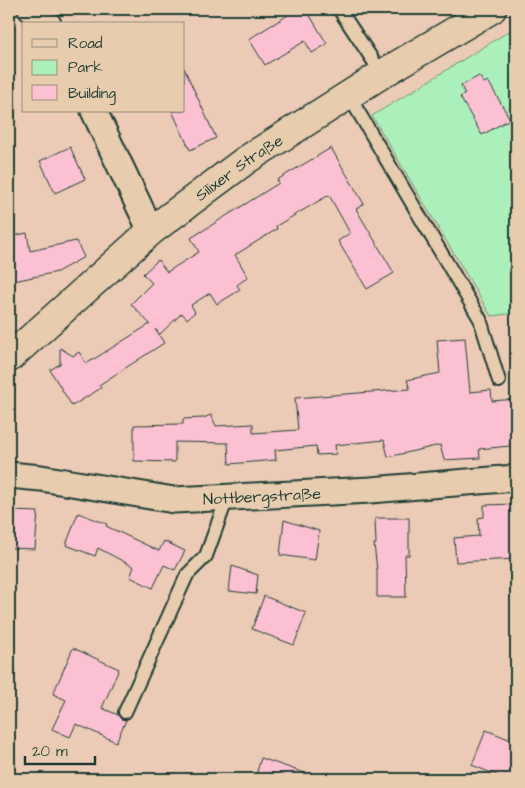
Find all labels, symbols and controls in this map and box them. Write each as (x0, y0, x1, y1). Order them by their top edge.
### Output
legend (22, 22, 185, 112)
text: Road (68, 33, 103, 54)
text: Park (68, 57, 103, 78)
text: Building (68, 83, 116, 105)
street label: Silixer Straße (191, 129, 288, 206)
street label: Nottbergstraße (202, 483, 322, 511)
scale bar (25, 733, 95, 765)
text: 20 m (32, 741, 68, 762)

